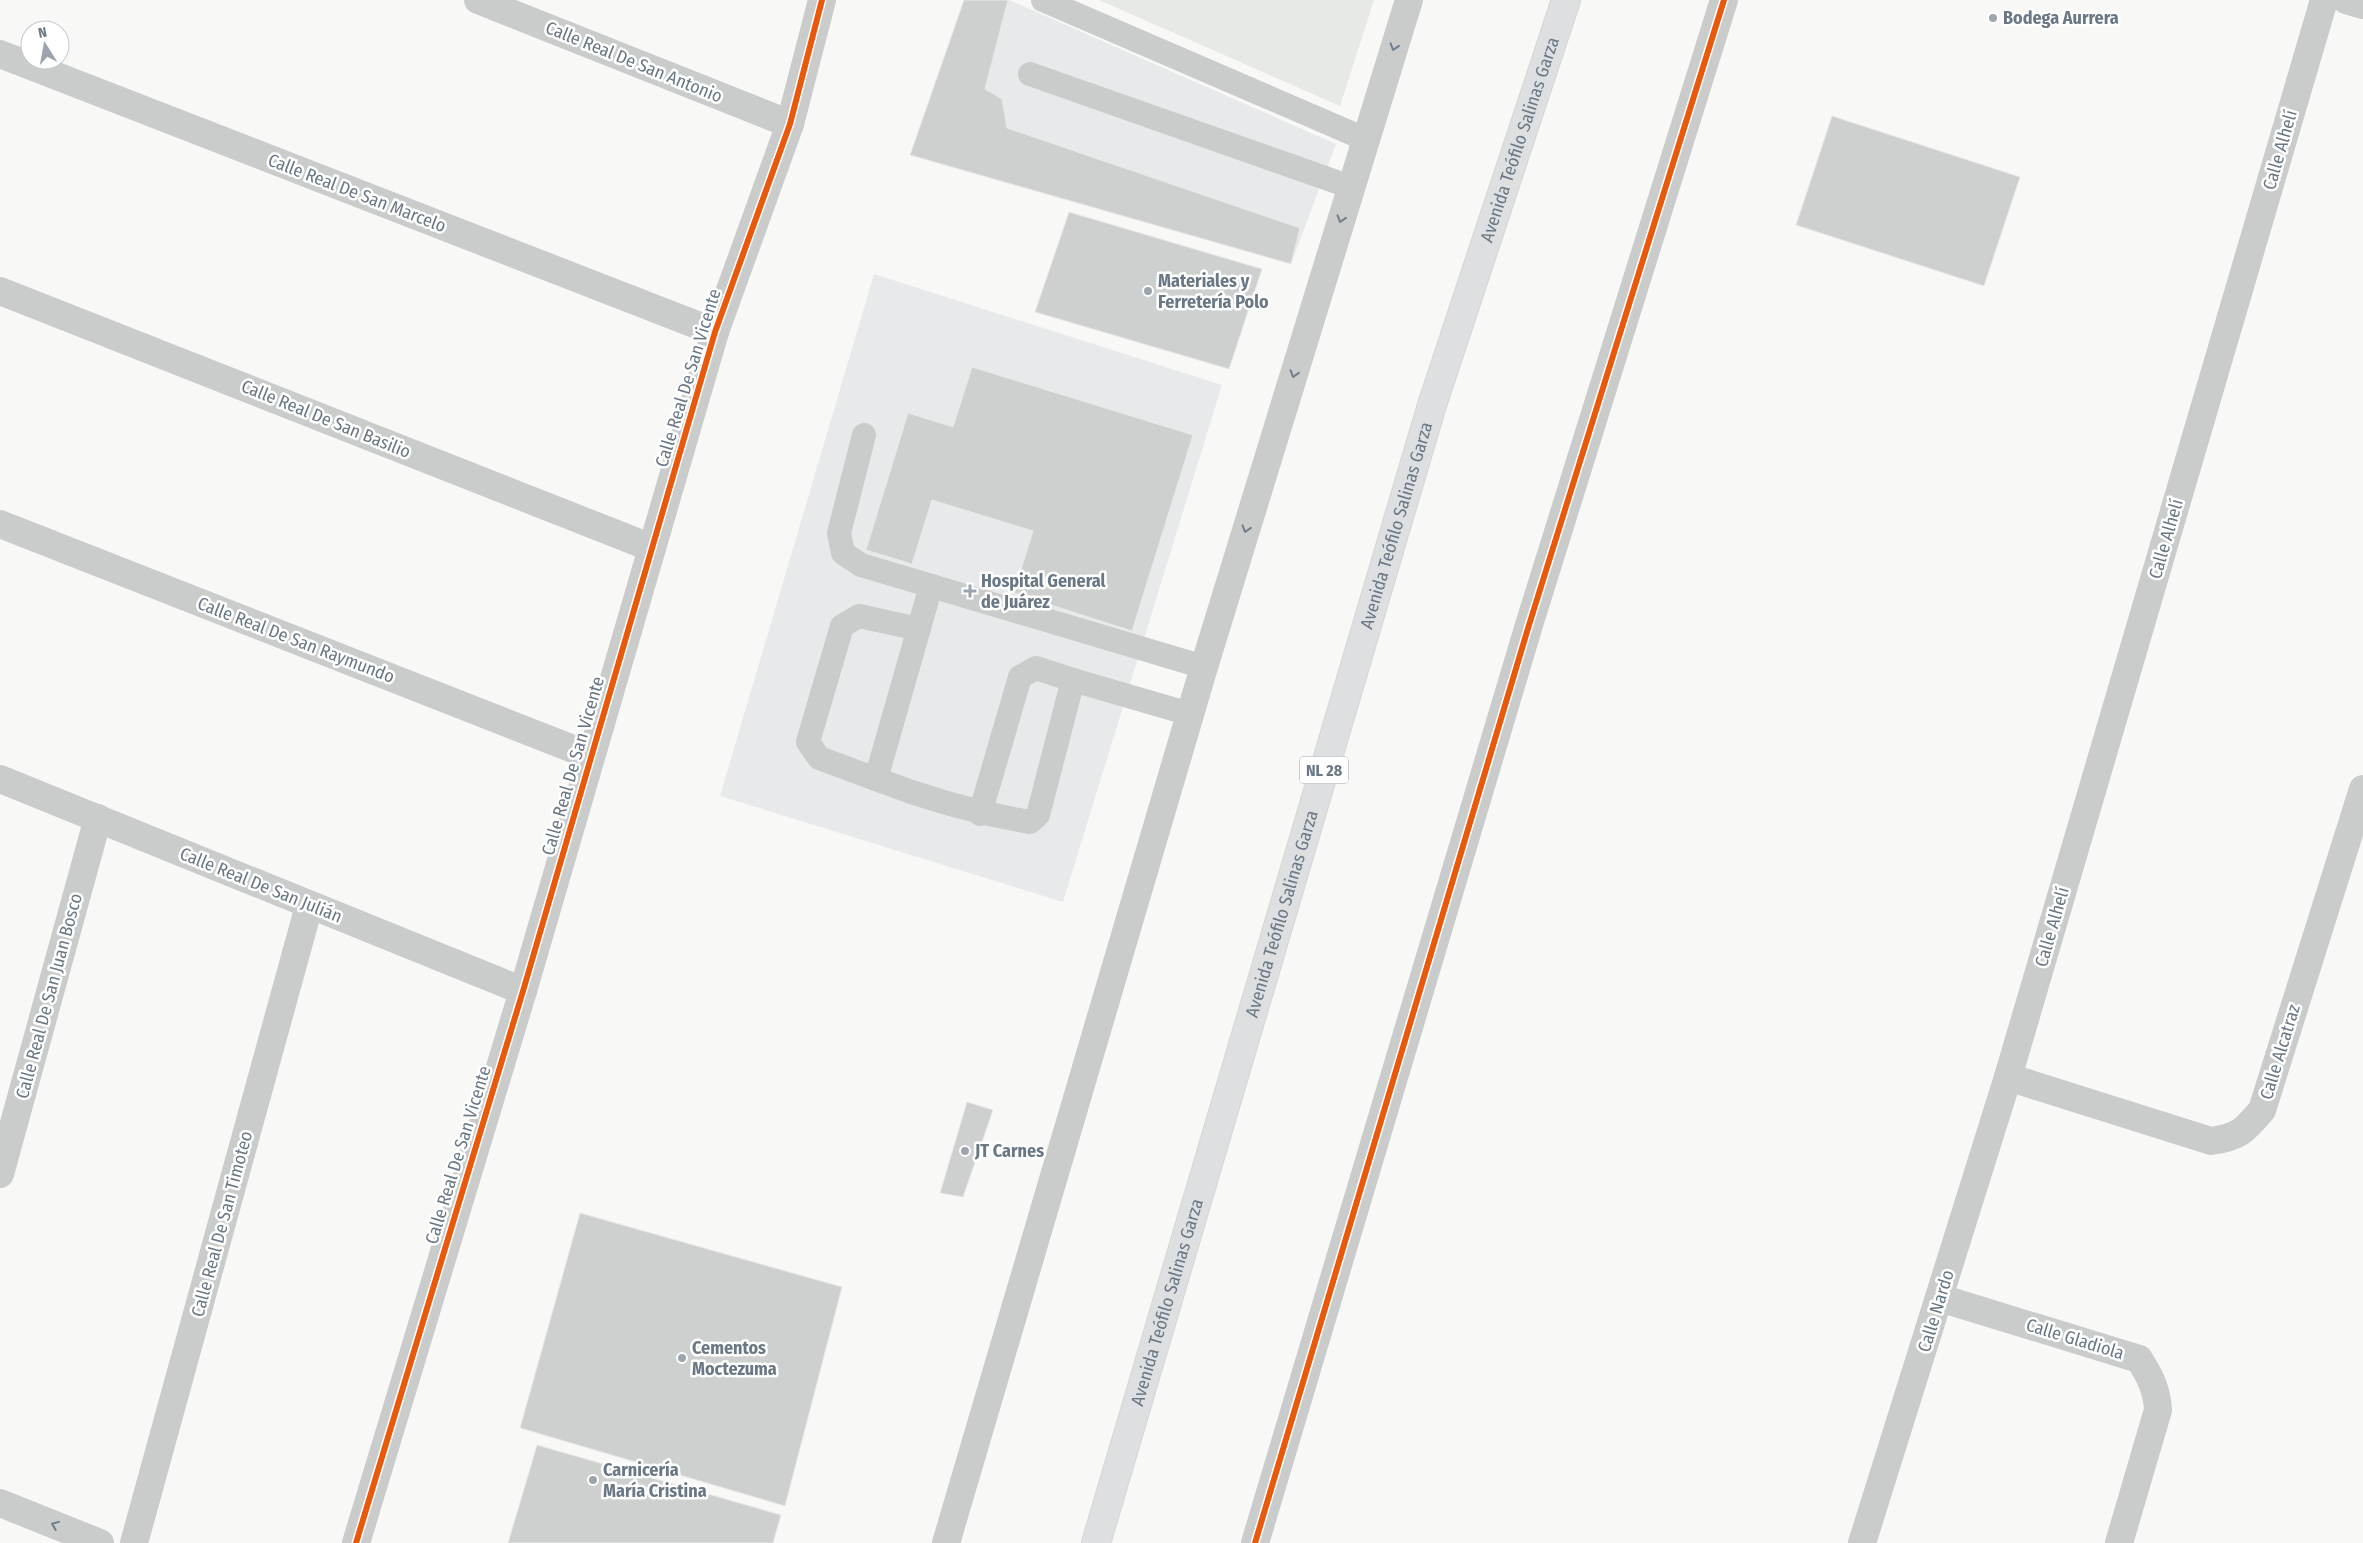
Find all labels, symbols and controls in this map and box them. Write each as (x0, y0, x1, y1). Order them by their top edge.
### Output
place label: Bodega Aurrera (2003, 7, 2119, 29)
marker: Bodega Aurrera (1987, 12, 1999, 24)
street label: Calle Real De San Antonio (542, 16, 726, 108)
north arrow (20, 20, 70, 70)
text: N (37, 24, 48, 42)
street label: Avenida Teófilo Salinas Garza (1476, 34, 1564, 245)
one-way arrow (1390, 42, 1400, 50)
street label: Calle Alhelí (2258, 107, 2302, 192)
street label: Calle Real De San Marcelo (265, 149, 449, 237)
one-way arrow (1337, 214, 1347, 222)
place label: Materiales y Ferretería Polo (1158, 270, 1269, 313)
marker: Materiales y Ferretería Polo (1142, 285, 1154, 297)
street label: Calle Real De San Vicente (650, 286, 726, 470)
one-way arrow (1289, 369, 1299, 378)
street label: Calle Real De San Basilio (238, 375, 414, 463)
street label: Avenida Teófilo Salinas Garza (1356, 419, 1437, 631)
street label: Calle Alhelí (2144, 496, 2188, 581)
one-way arrow (1242, 525, 1252, 533)
place label: Hospital General de Juárez (981, 570, 1105, 613)
marker: Hospital General de Juárez (963, 584, 977, 598)
street label: Calle Real De San Raymundo (194, 592, 398, 688)
street label: Calle Real De San Vicente (537, 674, 609, 858)
road number: NL 28 (1300, 756, 1348, 784)
street label: Avenida Teófilo Salinas Garza (1241, 808, 1323, 1020)
street label: Calle Real De San Julián (177, 842, 345, 928)
street label: Calle Alhelí (2030, 884, 2074, 969)
street label: Calle Real De San Juan Bosco (11, 891, 87, 1101)
street label: Calle Alcatraz (2255, 1002, 2305, 1102)
street label: Calle Real De San Vicente (420, 1063, 496, 1247)
street label: Calle Real De San Timoteo (187, 1129, 257, 1319)
place label: JT Carnes (974, 1140, 1044, 1162)
marker: JT Carnes (959, 1145, 971, 1157)
street label: Avenida Teófilo Salinas Garza (1126, 1196, 1208, 1408)
street label: Calle Nardo (1913, 1267, 1959, 1355)
street label: Calle Gladiola (2023, 1314, 2127, 1364)
place label: Cementos Moctezuma (692, 1337, 777, 1380)
marker: Cementos Moctezuma (676, 1352, 688, 1364)
place label: Carnicería María Cristina (603, 1459, 707, 1502)
marker: Carnicería María Cristina (587, 1474, 599, 1486)
one-way arrow (51, 1521, 60, 1531)

